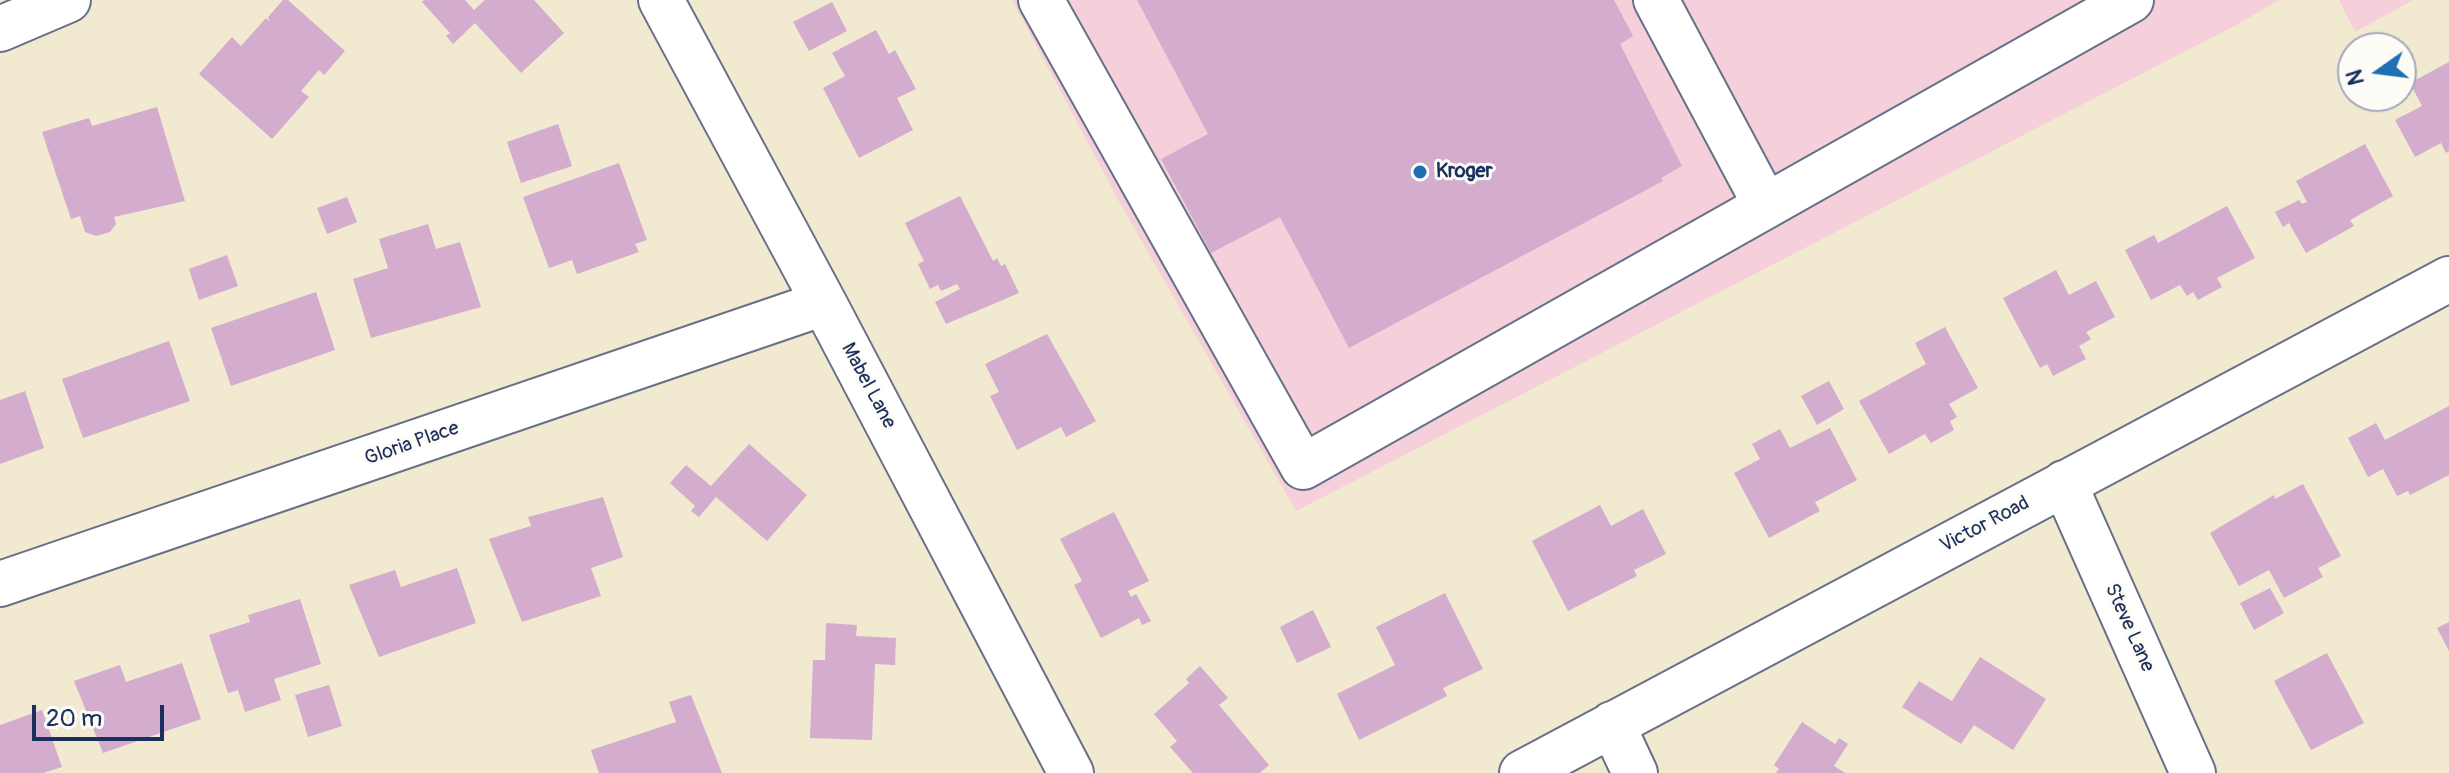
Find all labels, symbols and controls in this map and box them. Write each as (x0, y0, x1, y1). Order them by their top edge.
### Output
north arrow (2337, 32, 2417, 112)
text: N (2340, 67, 2371, 88)
place label: Kroger (1436, 160, 1493, 184)
marker: Kroger (1411, 163, 1429, 181)
street label: Mabel Lane (835, 339, 901, 433)
street label: Gloria Place (362, 417, 462, 471)
street label: Victor Road (1936, 492, 2034, 558)
street label: Steve Lane (2099, 580, 2159, 676)
scale bar (36, 689, 168, 739)
text: 20 m (46, 704, 102, 733)

